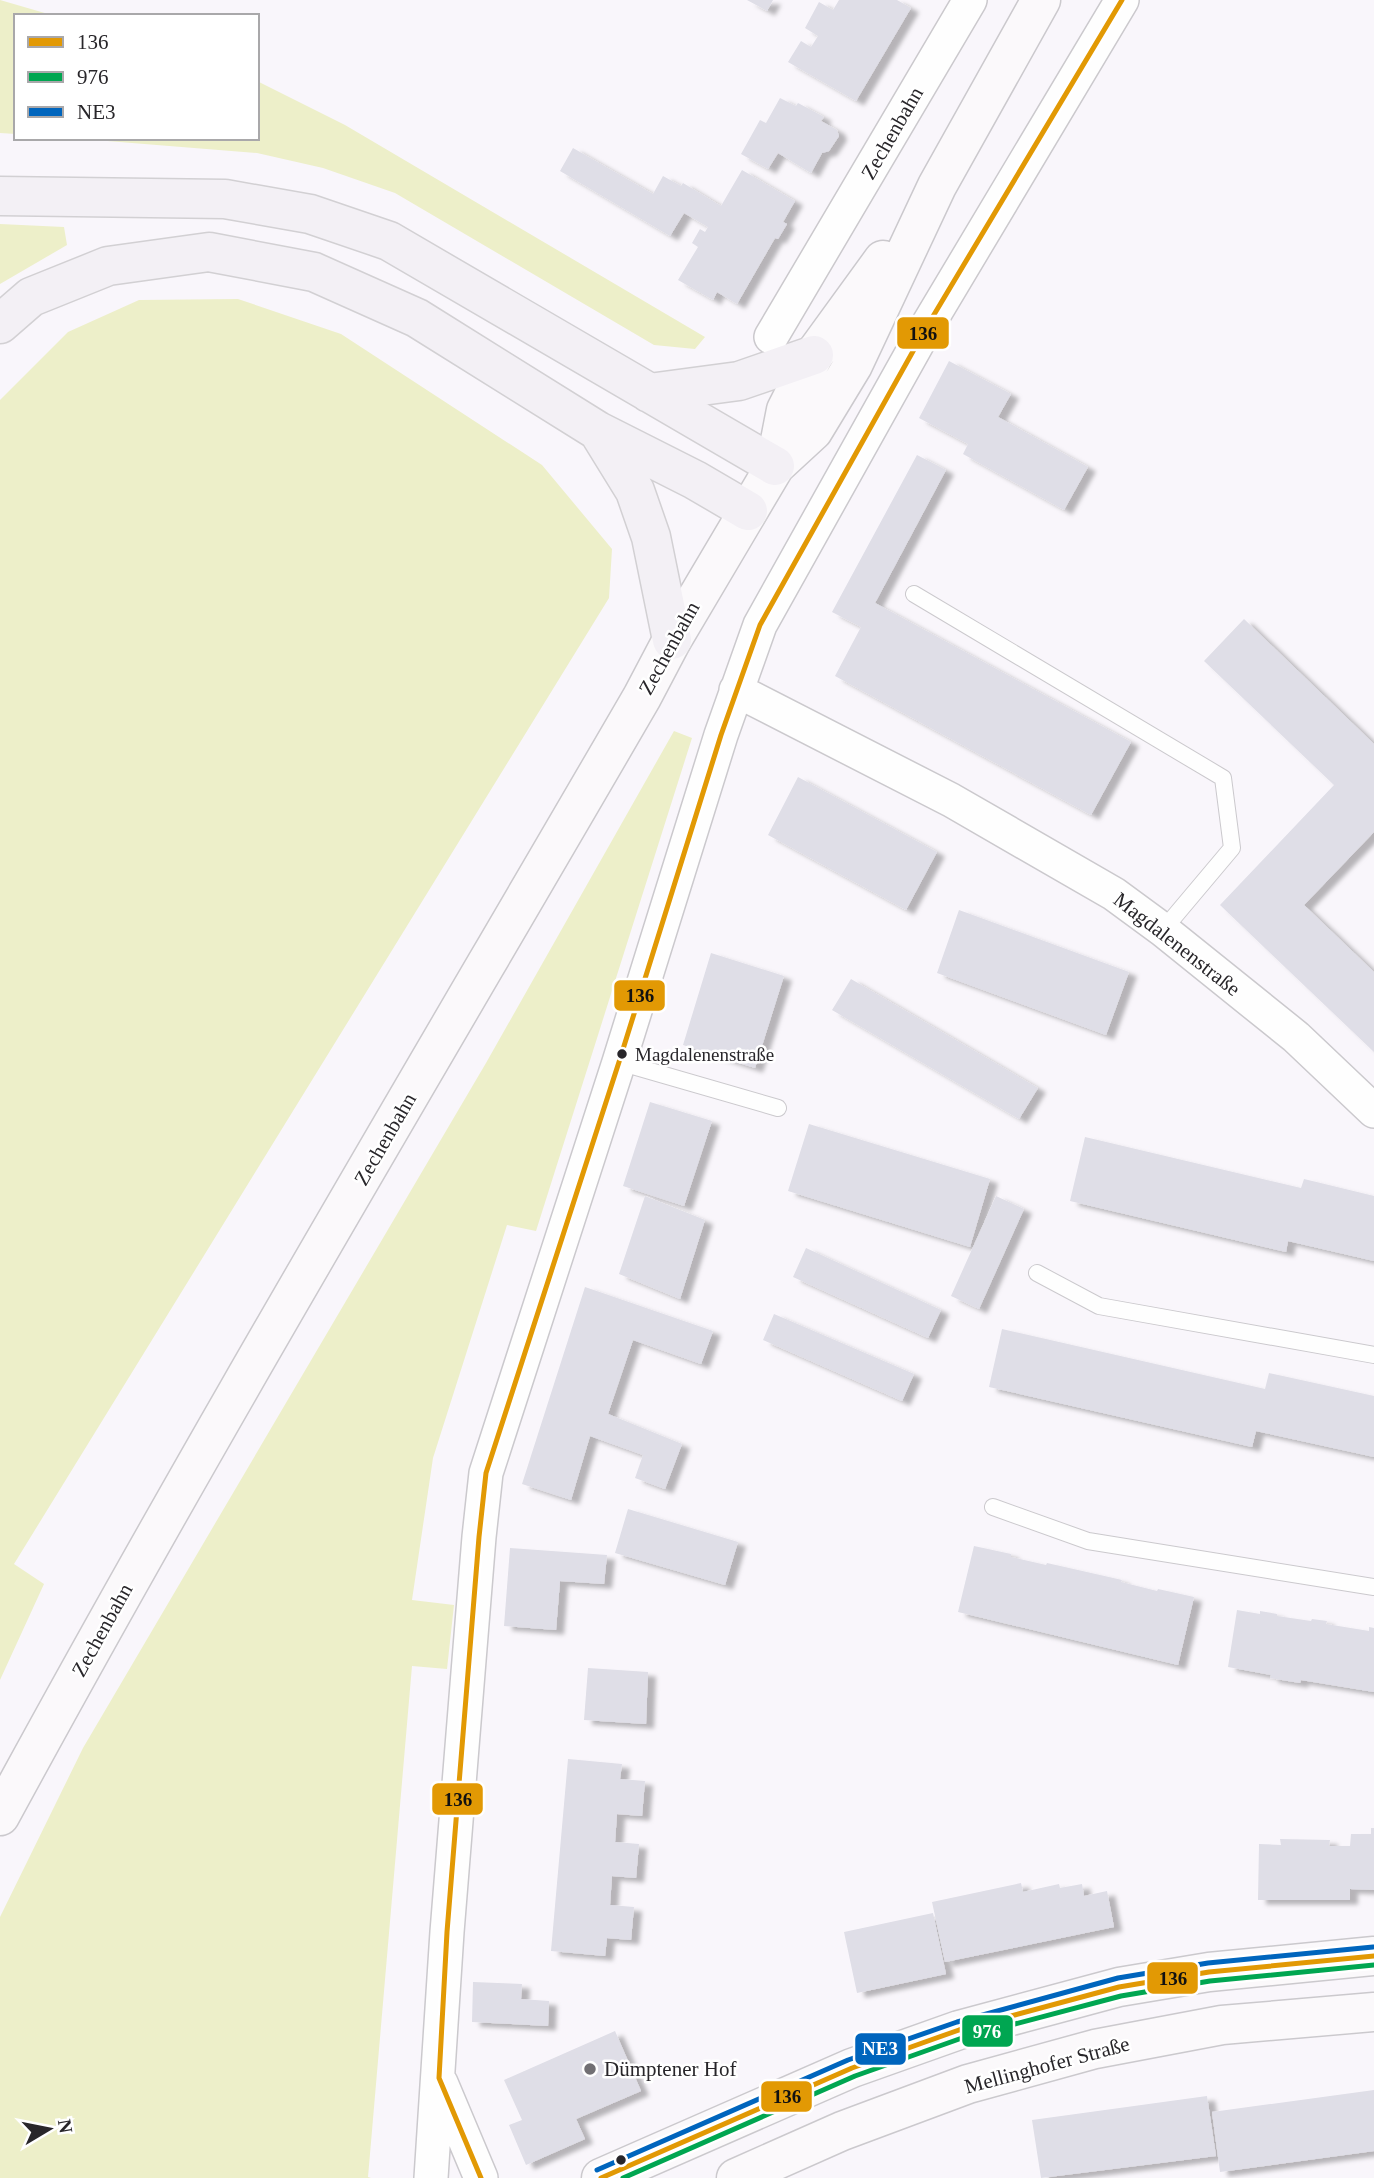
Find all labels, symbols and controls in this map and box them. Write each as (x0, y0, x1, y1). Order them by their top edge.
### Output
legend (14, 14, 259, 140)
text: 136 (77, 30, 109, 54)
text: 976 (77, 65, 109, 89)
street label: Zechenbahn (856, 82, 928, 183)
text: NE3 (77, 100, 116, 124)
line badge: 136 (896, 316, 950, 350)
text: 136 (909, 323, 937, 344)
street label: Zechenbahn (634, 597, 705, 699)
street label: Magdalenenstraße (1109, 887, 1245, 1001)
line badge: 136 (613, 979, 666, 1012)
text: 136 (626, 985, 654, 1006)
place label: Magdalenenstraße (635, 1044, 774, 1065)
marker: Magdalenenstraße (615, 1047, 629, 1061)
street label: Zechenbahn (349, 1088, 421, 1189)
street label: Zechenbahn (67, 1579, 138, 1681)
line badge: 136 (431, 1782, 484, 1816)
text: 136 (444, 1789, 472, 1810)
line badge: 136 (1146, 1961, 1199, 1995)
text: 136 (1159, 1968, 1187, 1989)
line badge: 976 (961, 2014, 1014, 2048)
text: 976 (973, 2021, 1001, 2042)
street label: Mellinghofer Straße (962, 2031, 1132, 2099)
line badge: NE3 (854, 2032, 907, 2066)
text: NE3 (862, 2038, 898, 2059)
place label: Dümptener Hof (604, 2057, 736, 2081)
marker: Dümptener Hof (582, 2061, 598, 2077)
line badge: 136 (760, 2080, 813, 2113)
text: 136 (773, 2086, 801, 2107)
north arrow (14, 2094, 84, 2164)
text: N (54, 2118, 77, 2135)
unlabelled marker (614, 2153, 628, 2167)

